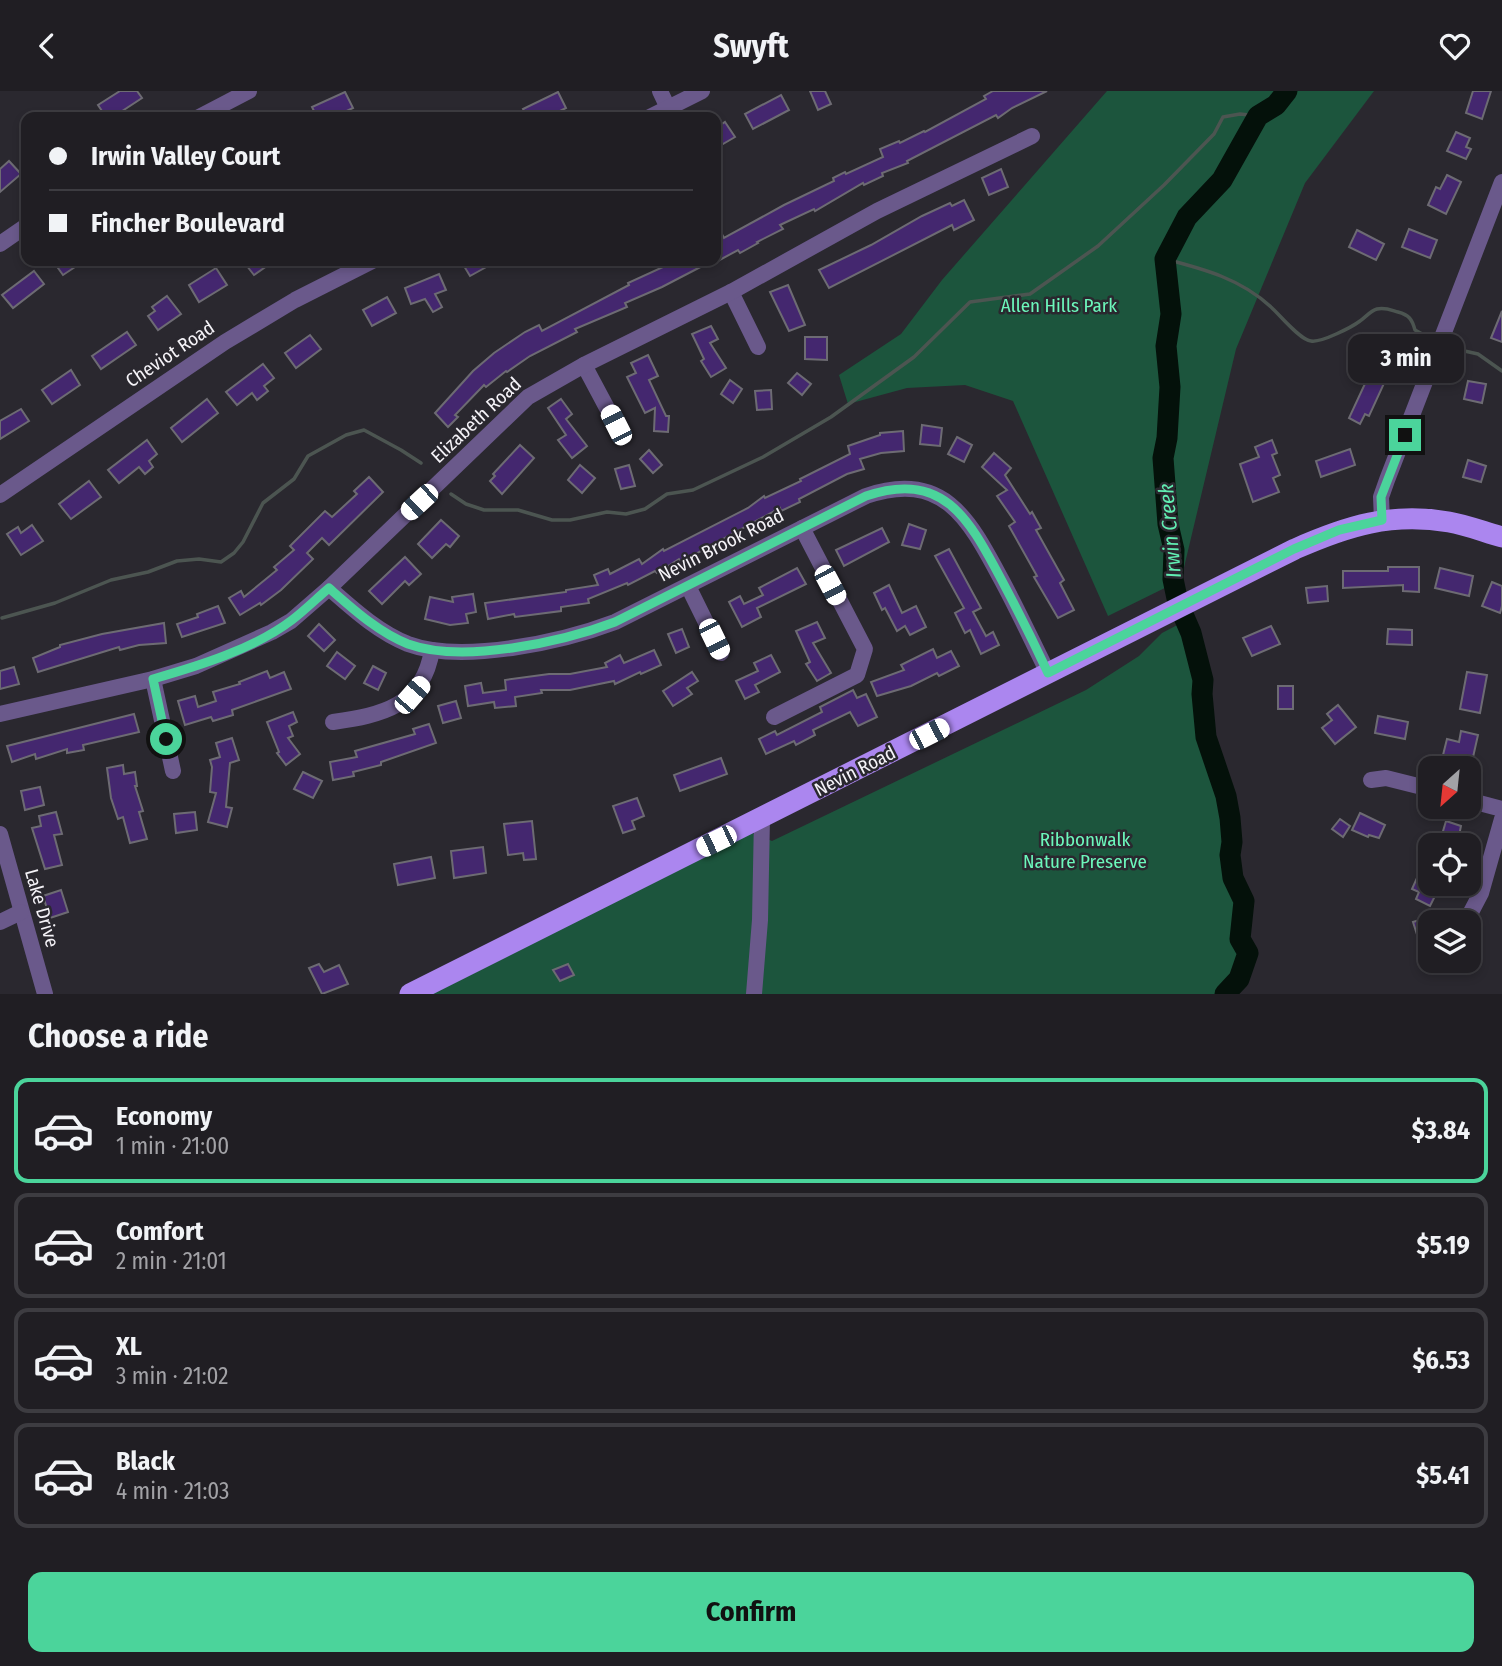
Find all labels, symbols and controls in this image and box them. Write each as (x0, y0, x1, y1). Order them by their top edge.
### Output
icon: back (28, 27, 66, 65)
text: Swyft (713, 27, 789, 65)
icon: heart (1436, 27, 1474, 65)
text: Irwin Valley Court (91, 141, 280, 172)
text: Fincher Boulevard (91, 208, 285, 239)
park label: Allen Hills Park (1001, 294, 1117, 317)
street label: Cheviot Road (121, 316, 219, 392)
callout: 3 min (1347, 334, 1463, 383)
text: 3 min (1380, 344, 1432, 372)
street label: Elizabeth Road (426, 372, 526, 468)
car (598, 402, 635, 448)
route end (1389, 419, 1421, 451)
car (397, 480, 442, 524)
water label: Irwin Creek (1153, 483, 1187, 579)
street label: Nevin Brook Road (654, 503, 788, 587)
car (811, 562, 850, 608)
car (696, 616, 733, 662)
car (391, 672, 434, 718)
car (906, 715, 953, 753)
route start (150, 723, 182, 755)
street label: Nevin Road (811, 741, 899, 801)
north arrow (1418, 756, 1480, 819)
map controls (1418, 756, 1481, 973)
car (693, 822, 740, 860)
park label: Ribbonwalk Nature Preserve (1023, 828, 1147, 873)
button: locate (1418, 833, 1481, 896)
street label: Lake Drive (20, 866, 64, 950)
button: layers (1418, 910, 1481, 973)
text: Choose a ride (28, 1017, 209, 1055)
icon: car (32, 1099, 95, 1162)
text: Economy (116, 1101, 212, 1132)
text: $3.84 (1412, 1115, 1470, 1146)
text: 1 min · 21:00 (116, 1132, 229, 1160)
icon: car (32, 1214, 95, 1277)
text: Comfort (116, 1216, 204, 1247)
text: $5.19 (1416, 1230, 1470, 1261)
text: 2 min · 21:01 (116, 1247, 227, 1275)
icon: car (32, 1329, 95, 1392)
text: XL (116, 1331, 142, 1362)
text: $6.53 (1412, 1345, 1470, 1376)
text: 3 min · 21:02 (116, 1362, 228, 1390)
icon: car (32, 1444, 95, 1507)
text: Black (116, 1446, 175, 1477)
text: $5.41 (1416, 1460, 1470, 1491)
text: 4 min · 21:03 (116, 1477, 229, 1505)
button: Confirm (28, 1572, 1474, 1652)

